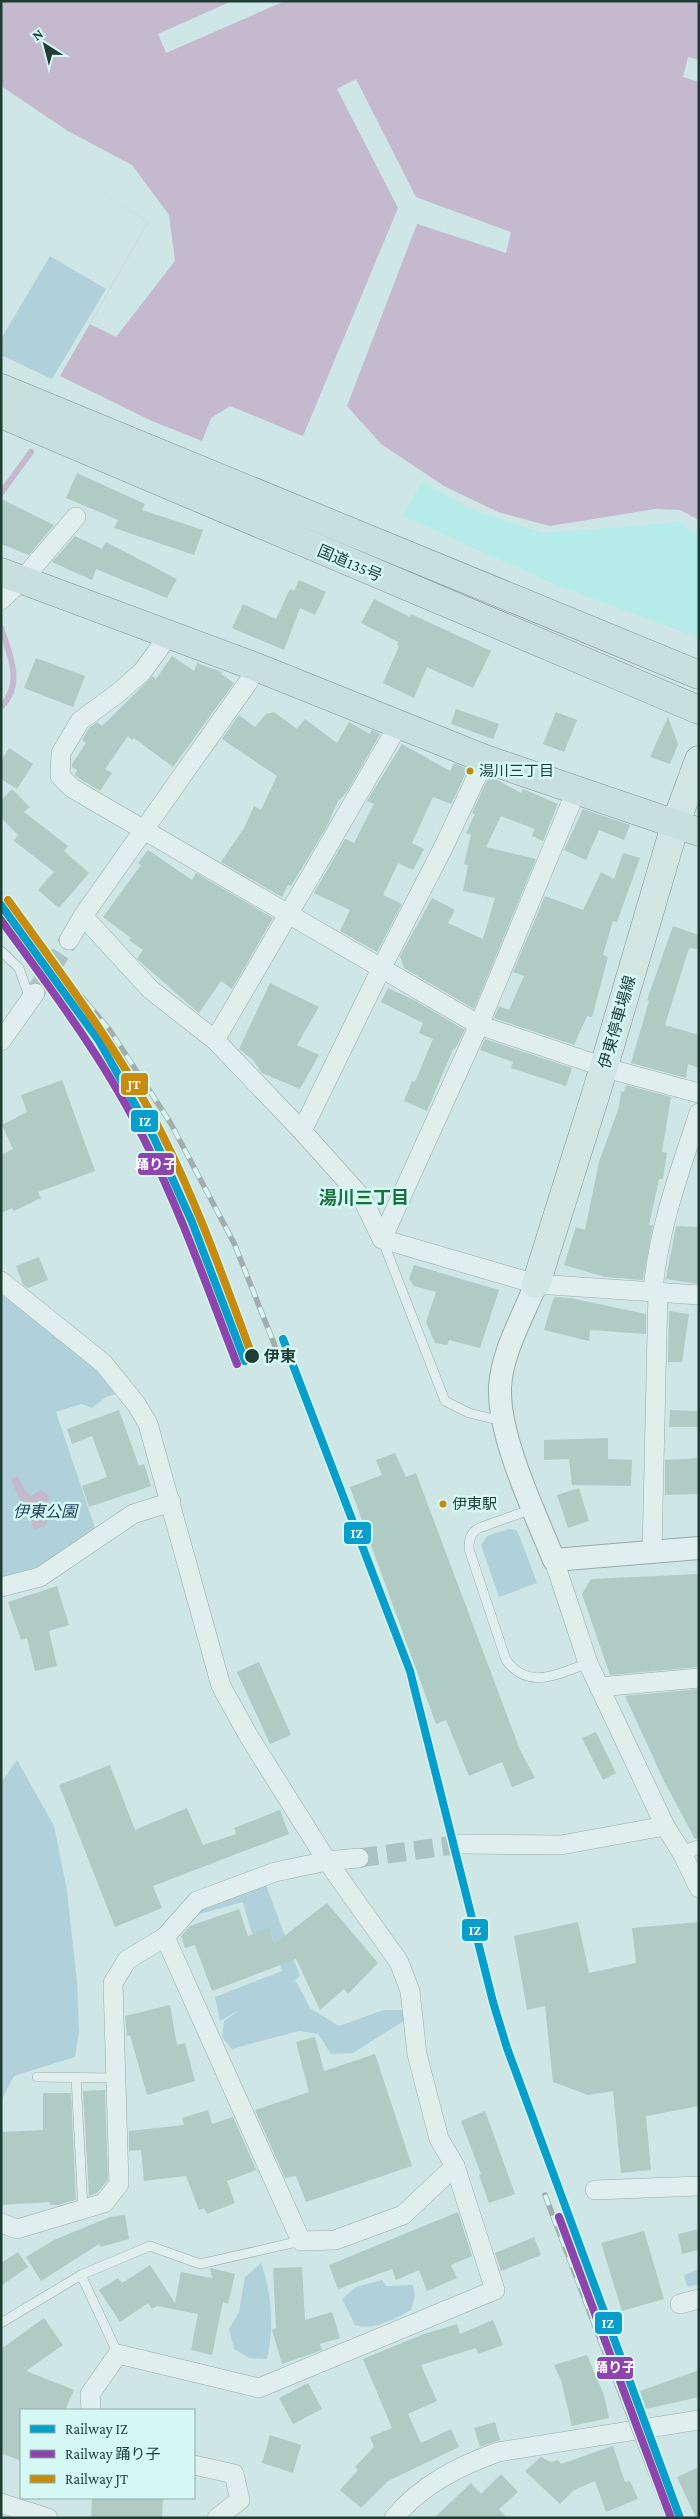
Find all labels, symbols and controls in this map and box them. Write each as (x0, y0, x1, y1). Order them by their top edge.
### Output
north arrow (20, 20, 70, 70)
text: N (29, 25, 46, 44)
street label: 国道135号 (315, 542, 385, 584)
place label: 湯川三丁目 (479, 763, 554, 779)
marker: 湯川三丁目 (465, 766, 475, 776)
street label: 伊東停車場線 (596, 974, 638, 1070)
line badge: JT (120, 1072, 149, 1096)
text: JT (125, 1076, 141, 1092)
line badge: IZ (130, 1109, 159, 1133)
text: IZ (139, 1113, 152, 1129)
line badge: 踊り子 (137, 1152, 175, 1176)
text: 踊り子 (135, 1156, 177, 1172)
district label: 湯川三丁目 (319, 1188, 409, 1208)
marker: 伊東 (243, 1347, 261, 1365)
place label: 伊東 (263, 1348, 296, 1365)
place label: 伊東駅 (452, 1496, 497, 1512)
marker: 伊東駅 (438, 1499, 448, 1509)
park label: 伊東公園 (13, 1503, 79, 1520)
line badge: IZ (343, 1521, 372, 1545)
text: IZ (351, 1525, 364, 1541)
line badge: IZ (461, 1918, 489, 1942)
text: IZ (469, 1922, 482, 1938)
line badge: IZ (594, 2311, 623, 2335)
text: IZ (602, 2315, 615, 2331)
line badge: 踊り子 (596, 2356, 634, 2380)
text: 踊り子 (594, 2359, 636, 2375)
legend (20, 2409, 195, 2499)
text: Railway IZ (65, 2421, 128, 2438)
text: Railway 踊り子 (65, 2446, 161, 2463)
text: Railway JT (65, 2471, 128, 2488)

